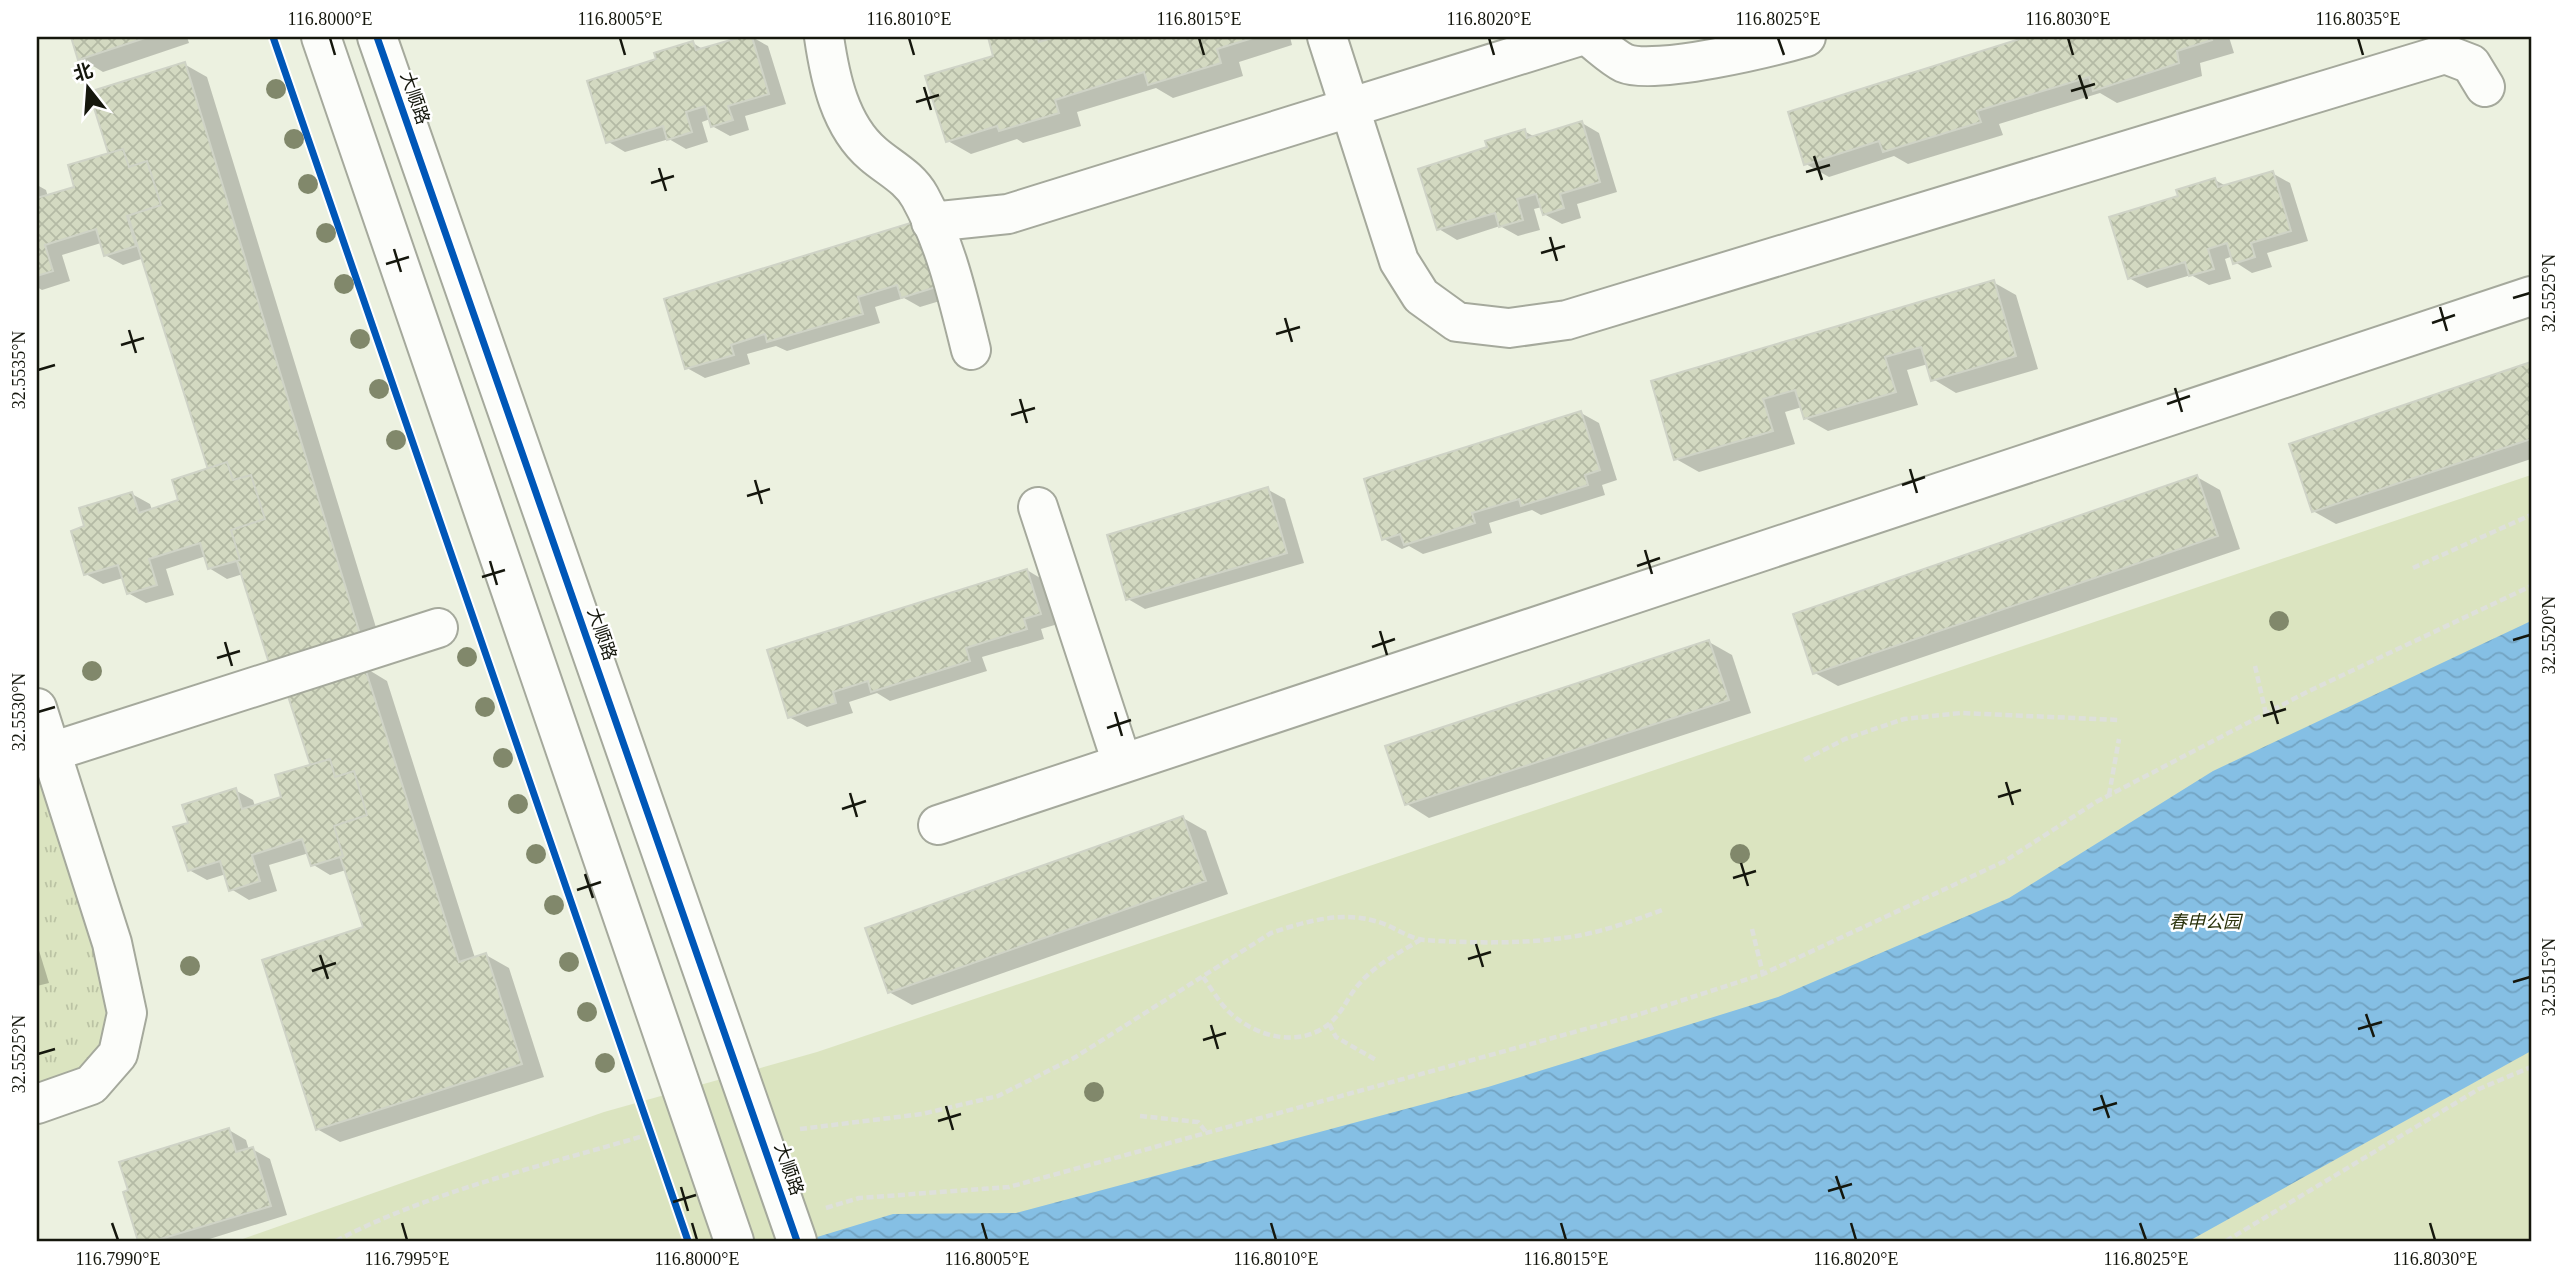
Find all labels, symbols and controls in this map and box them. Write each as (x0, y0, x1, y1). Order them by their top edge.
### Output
text: 116.8000°E (287, 9, 373, 29)
text: 116.8005°E (577, 9, 663, 29)
text: 116.8010°E (866, 9, 952, 29)
text: 116.8015°E (1156, 9, 1242, 29)
text: 116.8020°E (1446, 9, 1532, 29)
text: 116.8025°E (1735, 9, 1821, 29)
text: 116.8030°E (2025, 9, 2111, 29)
text: 116.8035°E (2315, 9, 2401, 29)
north arrow (52, 52, 122, 122)
text: 北 (71, 59, 95, 85)
street label: 大顺路 (397, 69, 433, 127)
text: 32.5525°N (2539, 254, 2559, 332)
text: 32.5535°N (9, 331, 29, 409)
text: 32.5520°N (2539, 596, 2559, 674)
street label: 大顺路 (584, 605, 620, 663)
text: 32.5530°N (9, 673, 29, 751)
park label: 春申公园 (2169, 912, 2244, 932)
text: 32.5515°N (2539, 938, 2559, 1016)
text: 32.5525°N (9, 1015, 29, 1093)
street label: 大顺路 (771, 1140, 807, 1198)
text: 116.7990°E (75, 1249, 161, 1269)
text: 116.7995°E (364, 1249, 450, 1269)
text: 116.8000°E (654, 1249, 740, 1269)
text: 116.8005°E (944, 1249, 1030, 1269)
text: 116.8010°E (1233, 1249, 1319, 1269)
text: 116.8015°E (1523, 1249, 1609, 1269)
text: 116.8020°E (1813, 1249, 1899, 1269)
text: 116.8025°E (2103, 1249, 2189, 1269)
text: 116.8030°E (2392, 1249, 2478, 1269)

